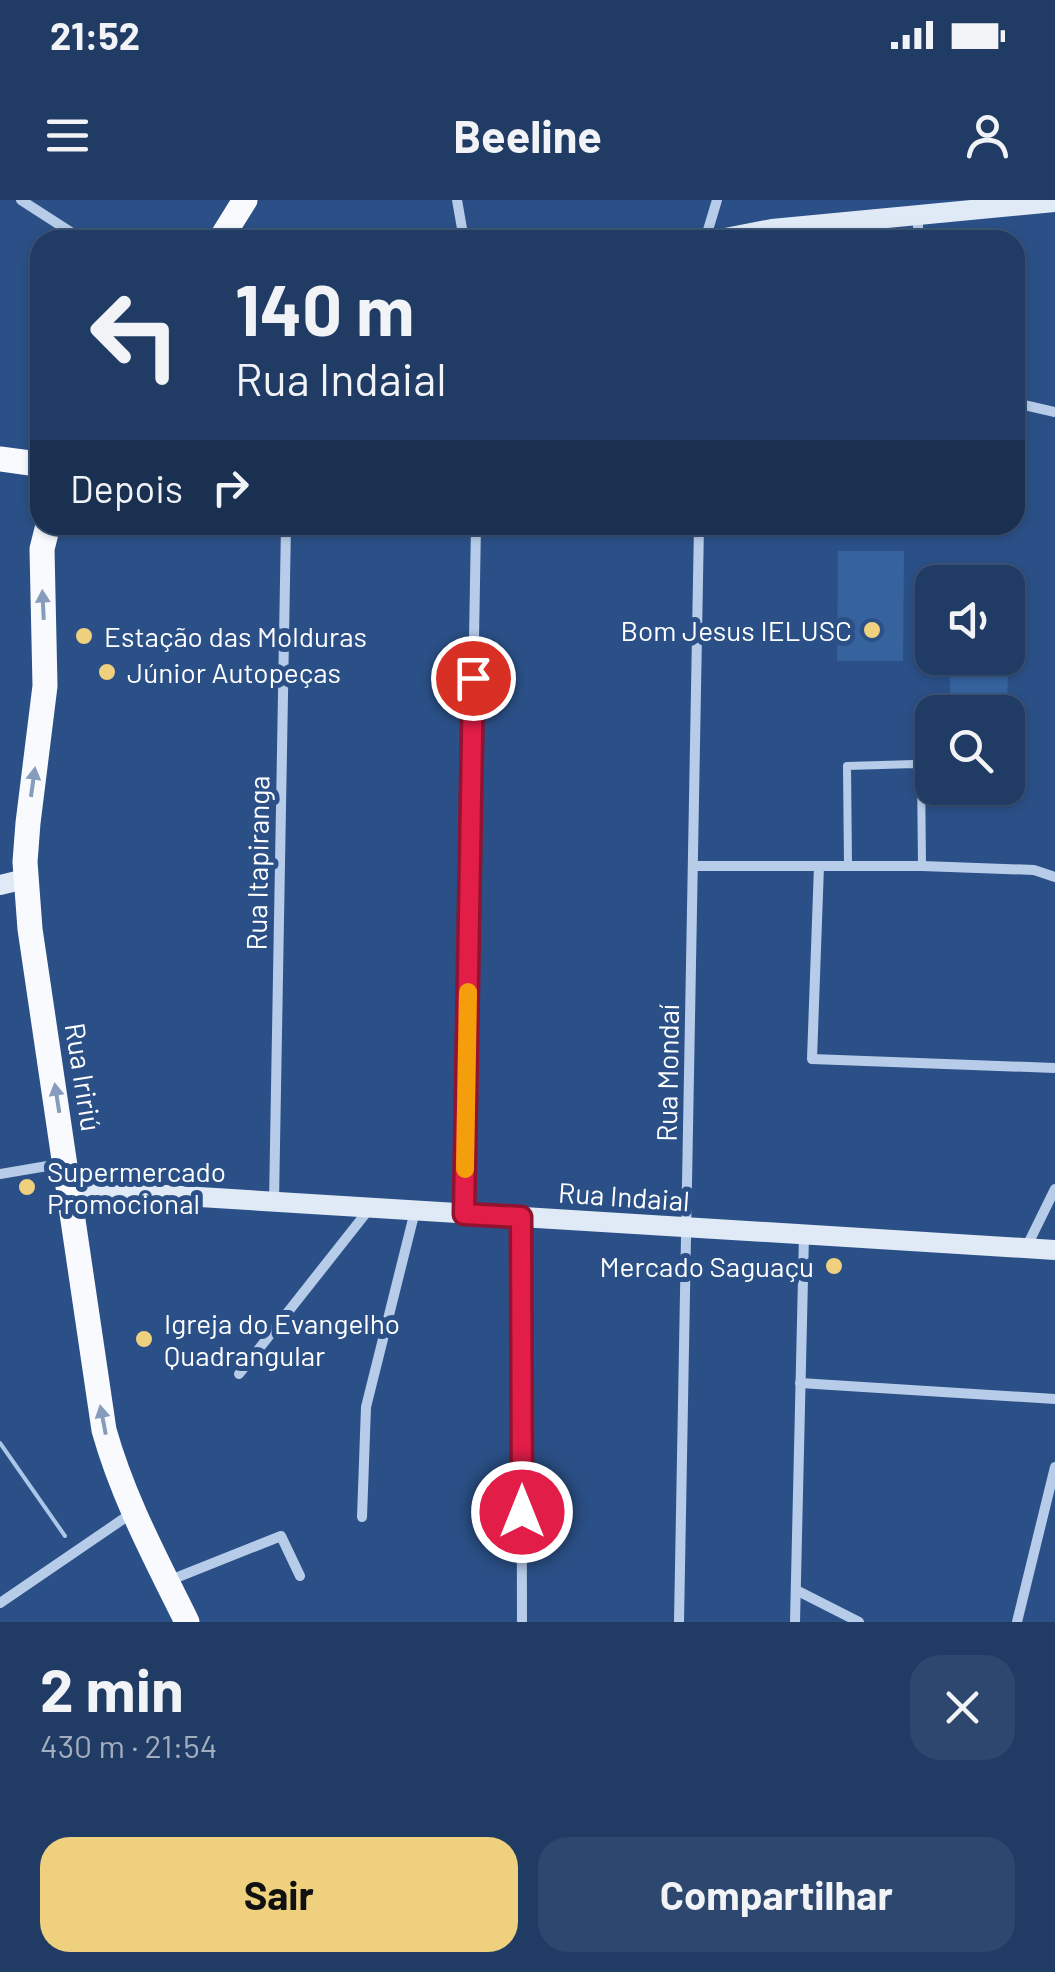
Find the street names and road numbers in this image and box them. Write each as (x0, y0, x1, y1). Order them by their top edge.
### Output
street label: Rua Itapiranga (238, 775, 276, 951)
street label: Rua Mondaí (649, 1004, 685, 1142)
street label: Rua Iririú (59, 1020, 109, 1134)
street label: Rua Indaial (557, 1174, 691, 1218)

